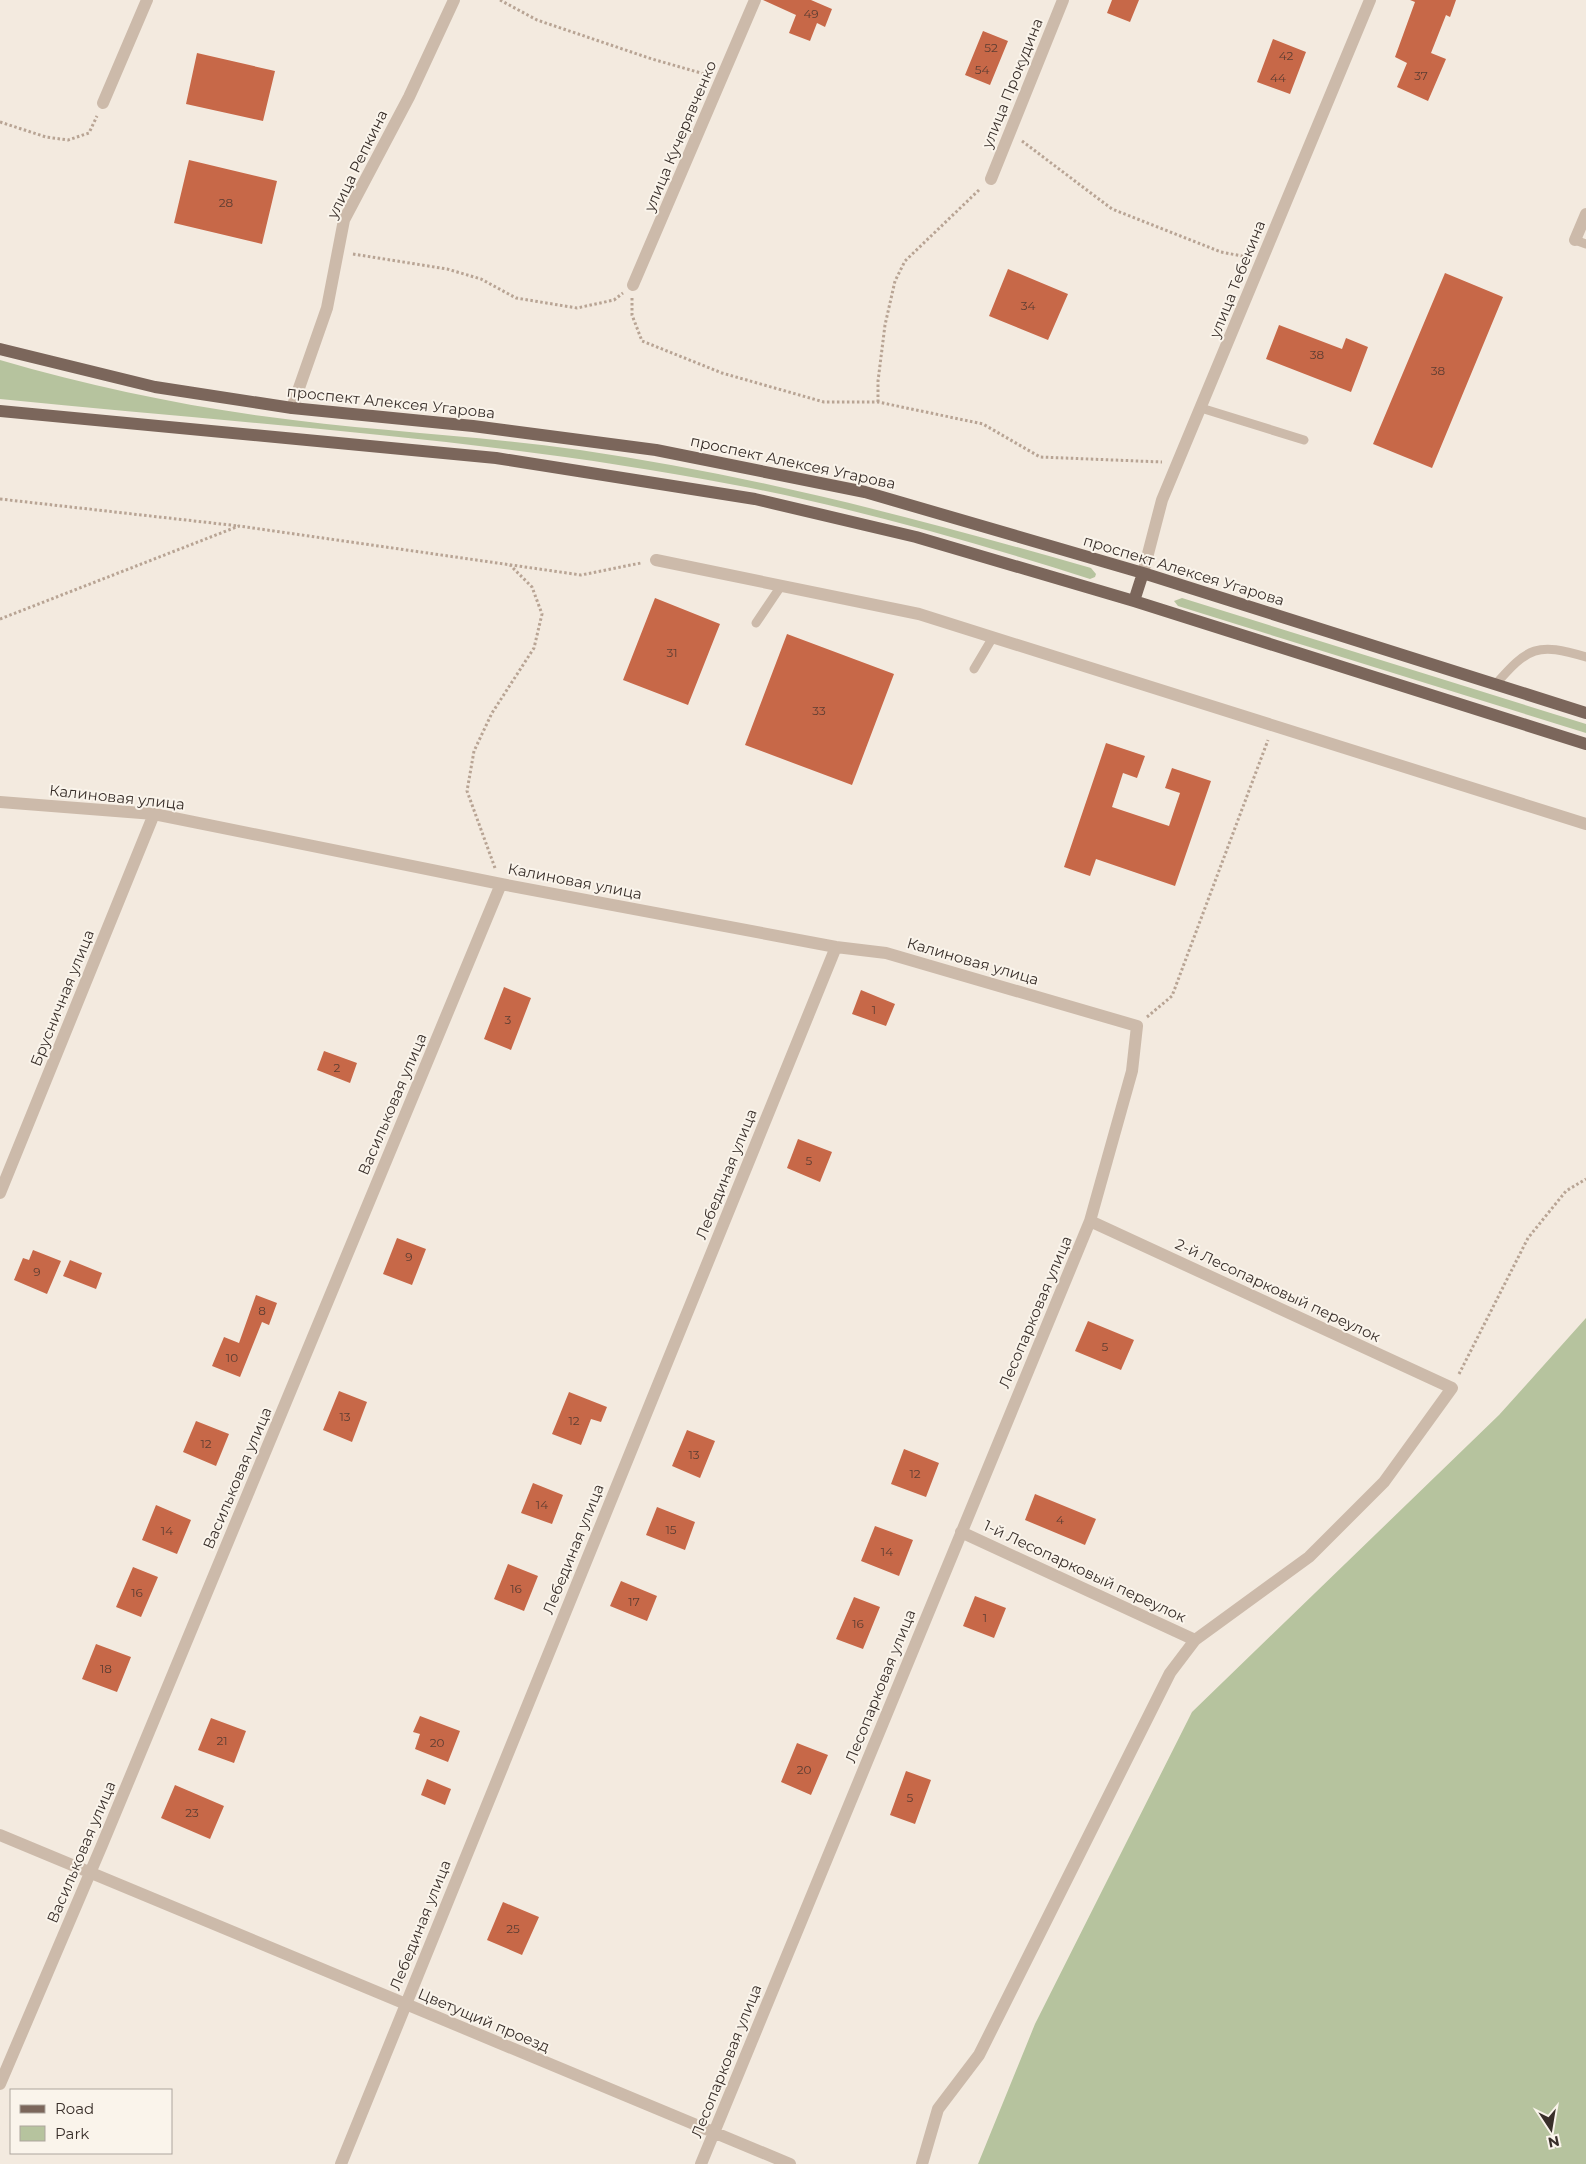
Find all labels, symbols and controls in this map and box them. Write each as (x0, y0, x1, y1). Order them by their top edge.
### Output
house number: 49 (803, 6, 819, 21)
street label: улица Прокудина (977, 15, 1047, 152)
house number: 52 (984, 40, 998, 55)
house number: 42 (1279, 48, 1294, 63)
street label: улица Кучерявченко (639, 58, 720, 215)
house number: 54 (975, 62, 989, 77)
house number: 37 (1414, 68, 1428, 83)
house number: 44 (1270, 70, 1286, 85)
street label: улица Репкина (322, 107, 392, 222)
house number: 28 (219, 195, 234, 210)
street label: улица Тебекина (1204, 217, 1269, 341)
house number: 34 (1021, 298, 1035, 313)
house number: 38 (1310, 347, 1325, 362)
house number: 38 (1431, 363, 1446, 378)
street label: проспект Алексея Угарова (286, 382, 496, 422)
street label: проспект Алексея Угарова (689, 431, 897, 493)
street label: проспект Алексея Угарова (1081, 530, 1287, 610)
house number: 31 (666, 645, 678, 660)
house number: 33 (812, 703, 826, 718)
street label: Калиновая улица (48, 780, 186, 814)
street label: Калиновая улица (506, 859, 644, 903)
street label: Брусничная улица (26, 927, 98, 1069)
street label: Калиновая улица (905, 933, 1041, 989)
house number: 1 (872, 1002, 876, 1017)
house number: 3 (505, 1012, 512, 1027)
street label: Васильковая улица (353, 1030, 431, 1178)
house number: 2 (334, 1060, 341, 1075)
street label: Лебединая улица (691, 1106, 761, 1242)
house number: 5 (806, 1153, 813, 1168)
street label: Лесопарковая улица (994, 1233, 1076, 1391)
street label: 2-й Лесопарковый переулок (1172, 1234, 1384, 1346)
house number: 9 (405, 1249, 413, 1264)
house number: 9 (33, 1264, 41, 1279)
house number: 8 (258, 1303, 266, 1318)
house number: 5 (1102, 1339, 1109, 1354)
house number: 10 (226, 1350, 238, 1365)
street label: Васильковая улица (198, 1404, 276, 1552)
house number: 13 (339, 1409, 351, 1424)
house number: 12 (568, 1413, 580, 1428)
house number: 12 (200, 1436, 212, 1451)
house number: 13 (688, 1447, 700, 1462)
house number: 12 (909, 1466, 921, 1481)
street label: Лебединая улица (538, 1481, 608, 1617)
house number: 14 (536, 1497, 548, 1512)
house number: 4 (1056, 1512, 1064, 1527)
street label: 1-й Лесопарковый переулок (981, 1516, 1189, 1626)
house number: 15 (665, 1522, 677, 1537)
house number: 14 (161, 1523, 173, 1538)
house number: 14 (881, 1544, 893, 1559)
house number: 16 (510, 1581, 522, 1596)
house number: 16 (131, 1585, 143, 1600)
house number: 17 (628, 1594, 640, 1609)
street label: Лесопарковая улица (841, 1607, 919, 1765)
house number: 1 (983, 1610, 987, 1624)
house number: 16 (852, 1616, 864, 1631)
house number: 18 (100, 1661, 112, 1676)
house number: 21 (216, 1733, 228, 1748)
house number: 20 (430, 1735, 444, 1750)
house number: 20 (797, 1762, 811, 1777)
street label: Васильковая улица (42, 1778, 120, 1926)
house number: 5 (907, 1790, 914, 1805)
house number: 23 (185, 1805, 199, 1820)
street label: Лебединая улица (385, 1857, 455, 1993)
house number: 25 (506, 1921, 520, 1936)
street label: Лесопарковая улица (687, 1982, 765, 2140)
street label: Цветущий проезд (415, 1984, 553, 2056)
legend (10, 2089, 172, 2154)
text: Road (55, 2099, 94, 2118)
north arrow (1526, 2104, 1576, 2154)
text: Park (55, 2124, 89, 2143)
text: N (1546, 2132, 1561, 2152)

